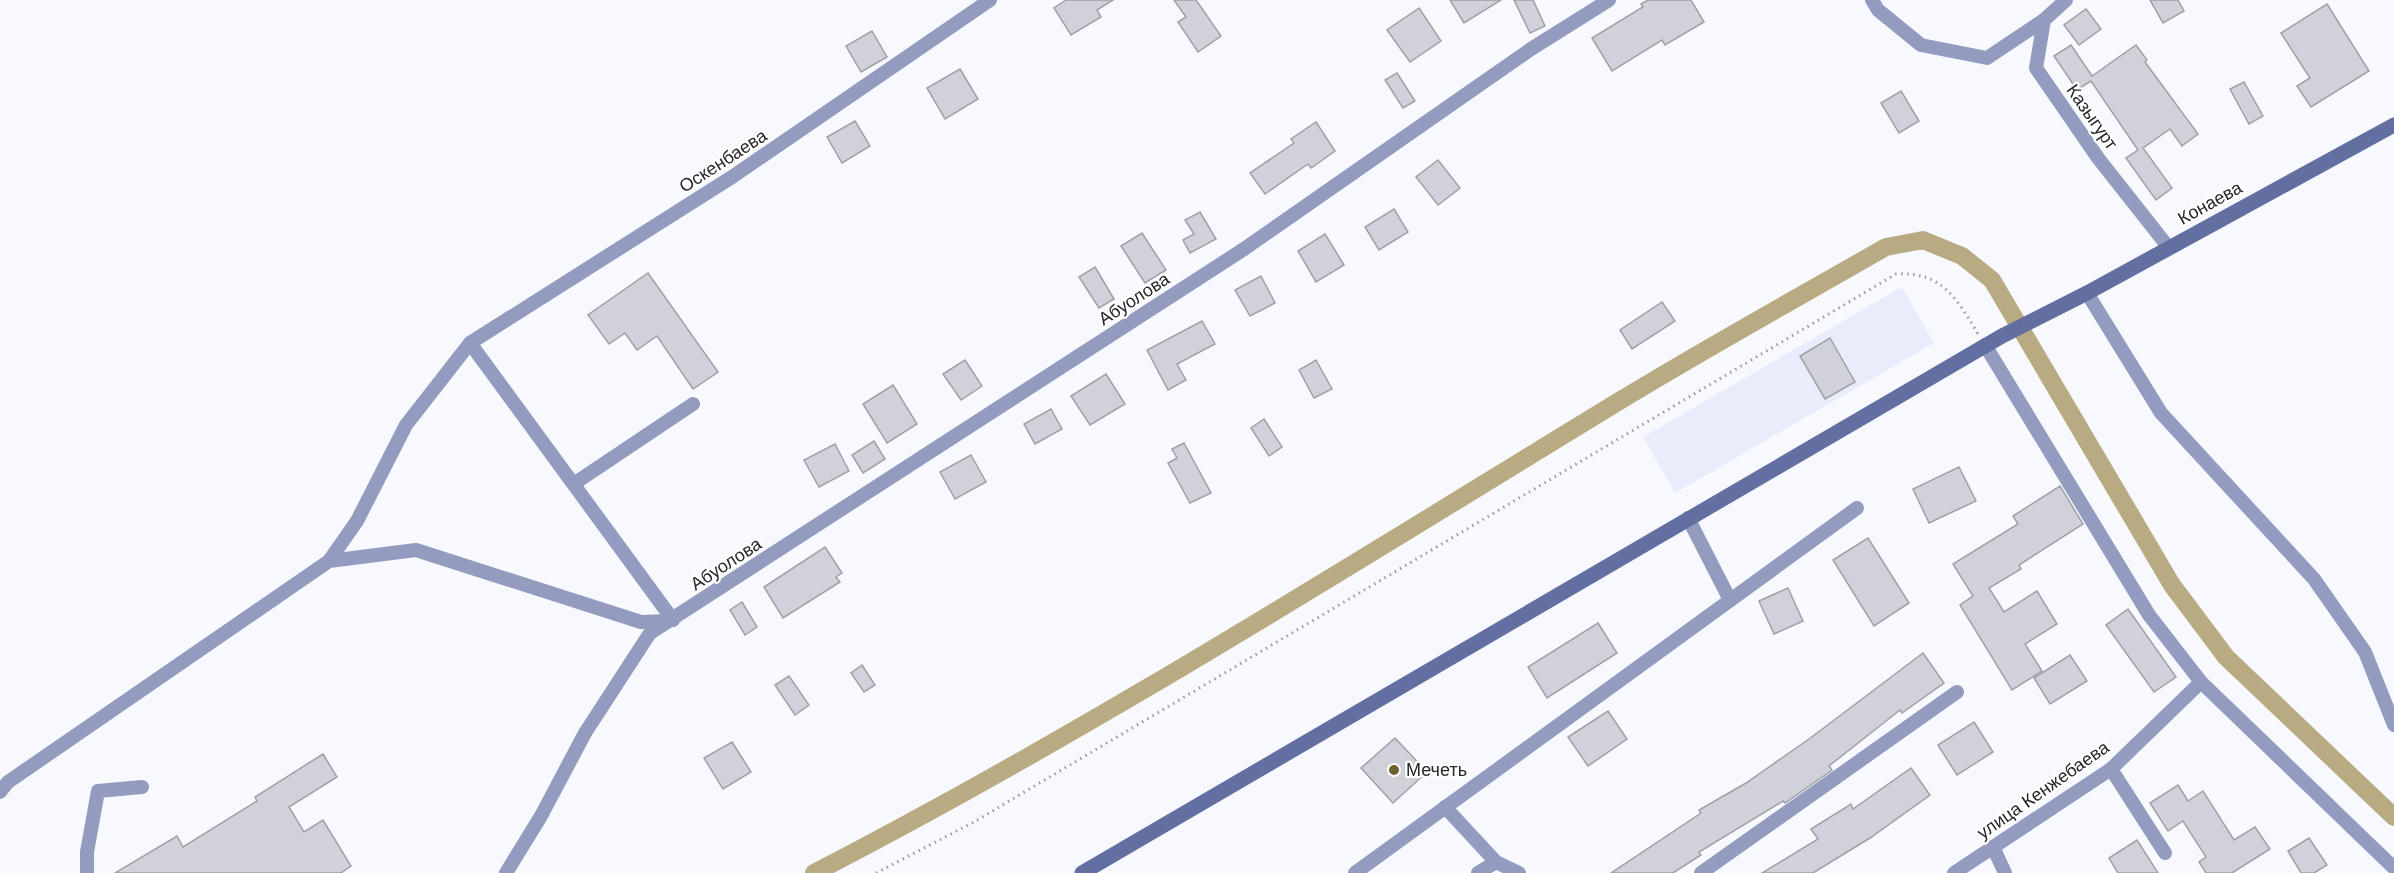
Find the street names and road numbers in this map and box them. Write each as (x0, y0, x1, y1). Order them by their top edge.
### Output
street label: Казыгурт (2062, 81, 2122, 153)
street label: Оскенбаева (675, 125, 771, 197)
street label: Конаева (2175, 177, 2246, 229)
street label: Абуолова (1095, 268, 1174, 329)
street label: Абуолова (687, 533, 766, 594)
street label: улица Кенжебаева (1973, 736, 2113, 843)

